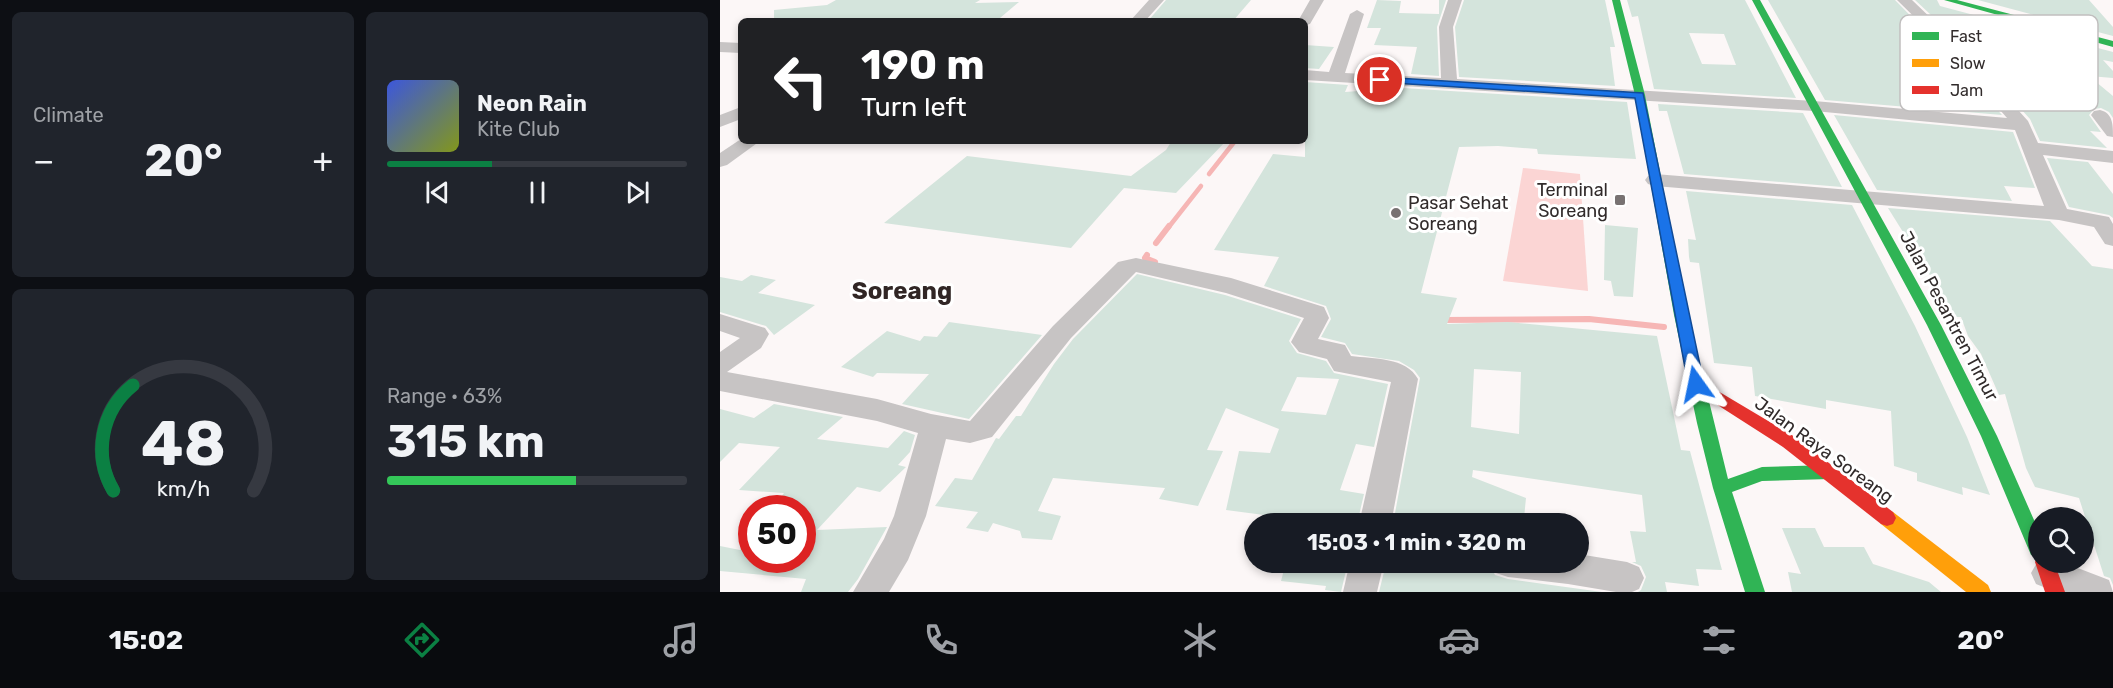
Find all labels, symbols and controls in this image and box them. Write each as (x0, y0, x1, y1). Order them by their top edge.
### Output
legend (1900, 15, 2098, 111)
text: Fast (1950, 27, 1982, 46)
text: 190 m (861, 40, 985, 90)
icon: left (762, 42, 840, 120)
pin (1354, 54, 1405, 105)
text: Slow (1950, 54, 1986, 73)
icon: arrive (1363, 63, 1396, 96)
text: Jam (1950, 81, 1983, 100)
text: Neon Rain (477, 90, 587, 117)
text: Turn left (861, 91, 966, 123)
text: Climate (33, 103, 104, 127)
text: Kite Club (477, 117, 560, 141)
text: 20° (144, 134, 223, 187)
text: − (33, 141, 54, 180)
text: + (312, 141, 333, 180)
icon: previous (421, 176, 454, 209)
icon: pause (521, 176, 554, 209)
icon: next (621, 176, 654, 209)
place label: Terminal Soreang (1537, 179, 1608, 222)
place label: Pasar Sehat Soreang (1408, 192, 1508, 235)
marker: Terminal Soreang (1613, 193, 1627, 207)
marker: Pasar Sehat Soreang (1389, 206, 1403, 220)
street label: Jalan Pesantren Timur (1895, 227, 2003, 405)
district label: Soreang (852, 277, 952, 305)
position arrow (1664, 352, 1728, 416)
text: Range · 63% (387, 384, 502, 408)
street label: Jalan Raya Soreang (1750, 392, 1898, 508)
text: 48 (141, 407, 225, 481)
text: 315 km (387, 415, 545, 468)
text: km/h (156, 477, 210, 502)
speed limit sign: 50 (738, 495, 816, 573)
map controls (2028, 507, 2094, 573)
button: search (2028, 507, 2094, 573)
text: 15:03 · 1 min · 320 m (1307, 529, 1526, 556)
icon: directions (401, 619, 443, 661)
icon: music (660, 619, 702, 661)
icon: phone (920, 619, 962, 661)
icon: climate (1179, 619, 1221, 661)
icon: car (1438, 619, 1480, 661)
icon: filters (1698, 619, 1740, 661)
text: 15:02 (109, 624, 183, 656)
text: 20° (1957, 624, 2004, 656)

